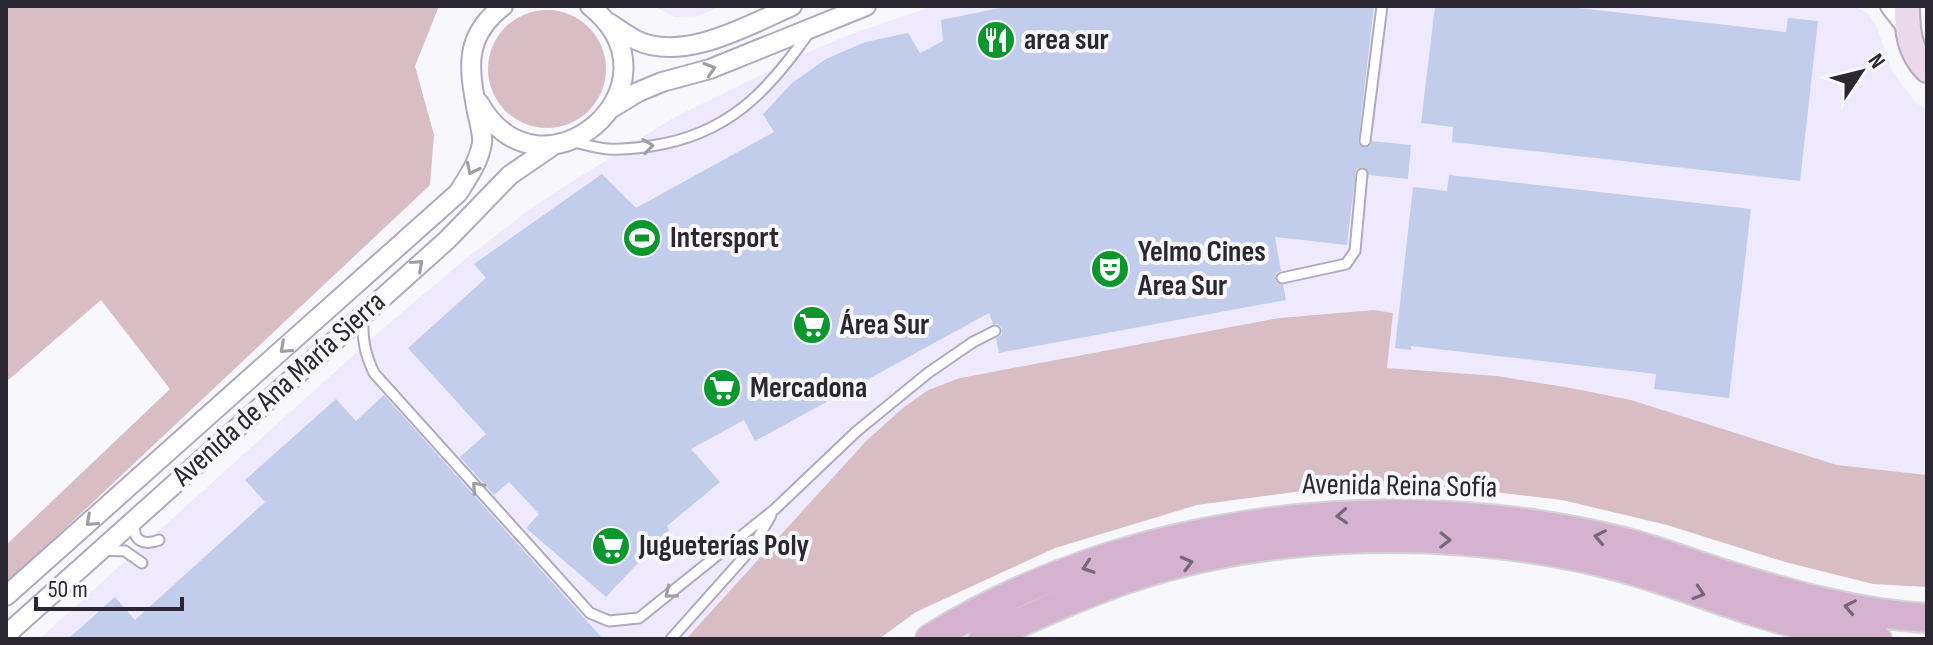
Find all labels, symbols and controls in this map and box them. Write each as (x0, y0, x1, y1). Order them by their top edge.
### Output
restaurant icon: area sur (975, 19, 1017, 61)
place label: area sur (1024, 22, 1109, 58)
north arrow (1821, 32, 1901, 112)
text: N (1862, 49, 1891, 74)
one-way arrow (702, 62, 716, 78)
one-way arrow (641, 138, 655, 155)
one-way arrow (466, 160, 481, 175)
sports icon: Intersport (621, 217, 663, 259)
place label: Intersport (670, 220, 779, 256)
place label: Yelmo Cines Area Sur (1137, 234, 1266, 304)
theatre icon: Yelmo Cines Area Sur (1089, 248, 1131, 290)
one-way arrow (409, 260, 424, 275)
street label: Avenida de Ana María Sierra (165, 284, 393, 495)
supermarket icon: Área Sur (791, 304, 833, 346)
place label: Área Sur (839, 307, 929, 343)
one-way arrow (280, 338, 295, 353)
supermarket icon: Mercadona (701, 367, 743, 409)
place label: Mercadona (750, 370, 867, 406)
street label: Avenida Reina Sofía (1301, 466, 1498, 506)
one-way arrow (472, 481, 486, 496)
one-way arrow (1335, 507, 1348, 524)
one-way arrow (85, 511, 100, 525)
supermarket icon: Jugueterías Poly (590, 525, 632, 567)
place label: Jugueterías Poly (638, 528, 809, 564)
one-way arrow (1594, 529, 1607, 546)
one-way arrow (1439, 532, 1452, 549)
one-way arrow (1180, 555, 1194, 572)
one-way arrow (1082, 557, 1096, 573)
scale bar (36, 561, 182, 611)
text: 50 m (48, 575, 88, 604)
one-way arrow (664, 583, 679, 597)
one-way arrow (1691, 584, 1705, 600)
one-way arrow (1843, 600, 1857, 617)

